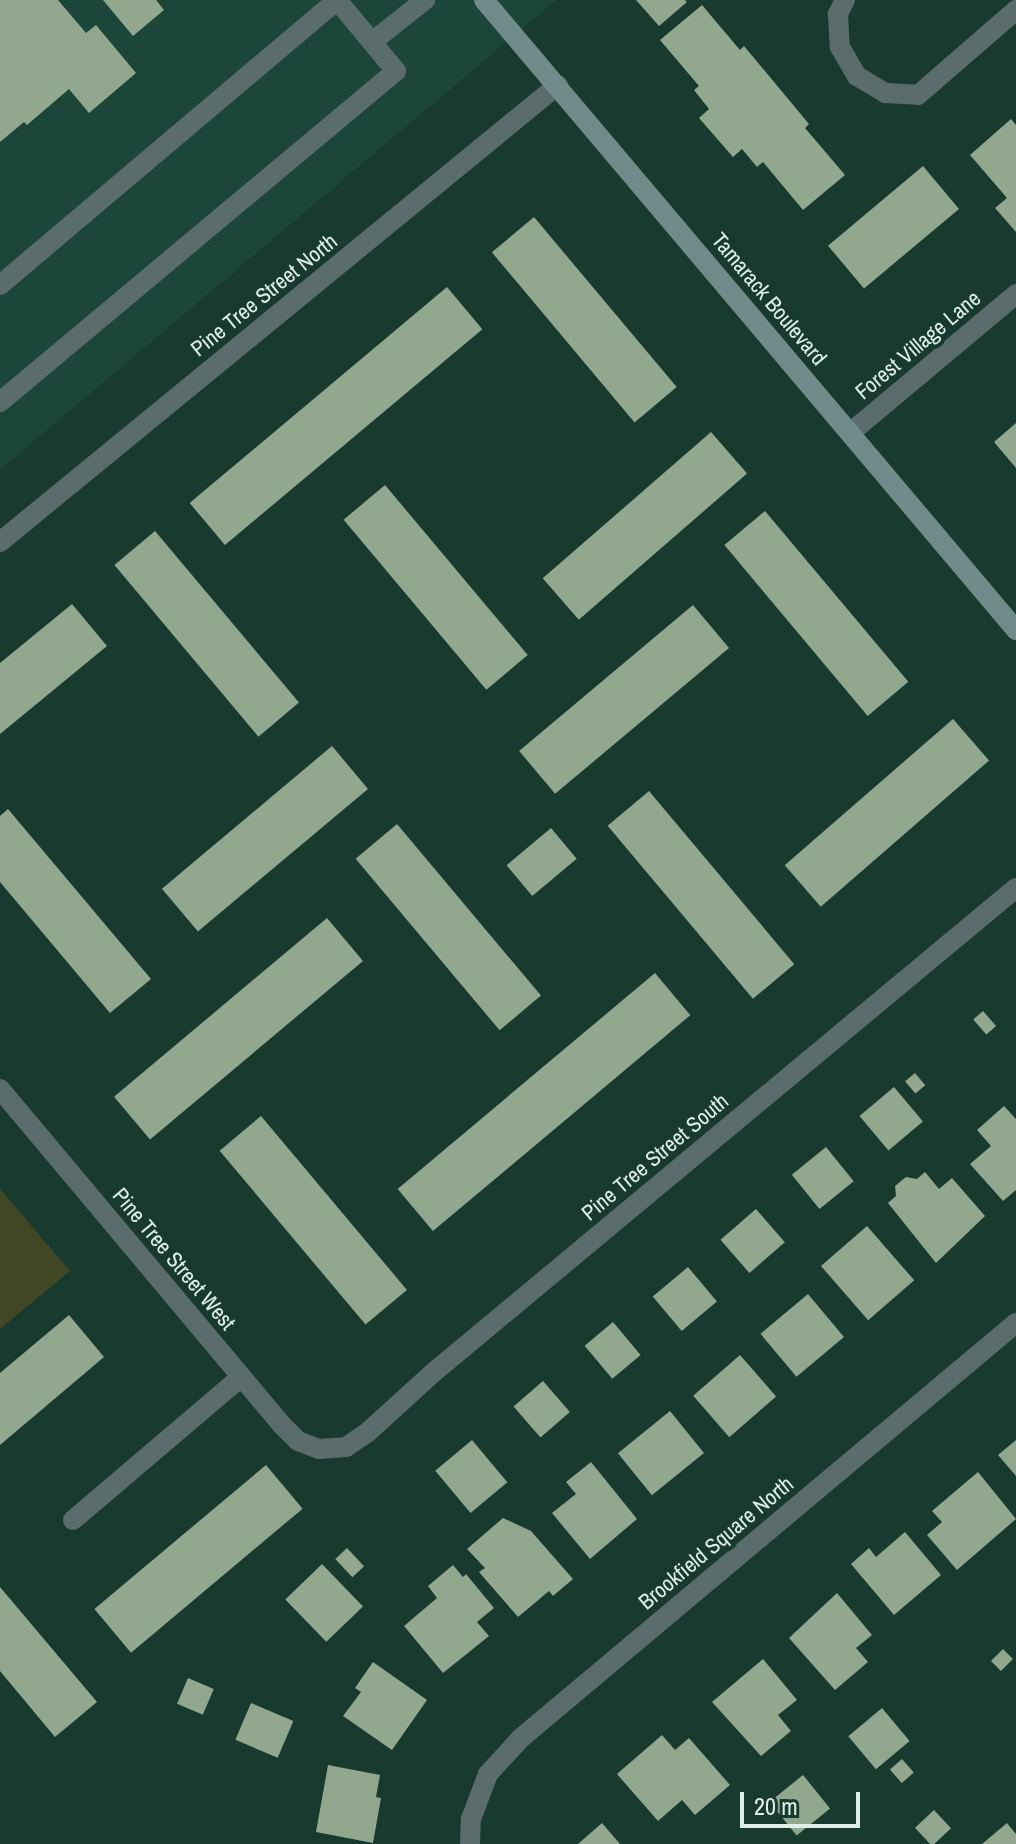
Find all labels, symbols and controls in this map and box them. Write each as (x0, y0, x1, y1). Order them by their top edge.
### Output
street label: Tamarack Boulevard (706, 227, 832, 371)
street label: Pine Tree Street North (185, 228, 343, 362)
street label: Forest Village Lane (850, 285, 986, 405)
street label: Pine Tree Street South (576, 1088, 734, 1226)
street label: Pine Tree Street West (107, 1183, 241, 1335)
street label: Brookfield Square North (633, 1471, 799, 1615)
scale bar (744, 1776, 864, 1826)
text: 20 m (754, 1790, 798, 1822)

